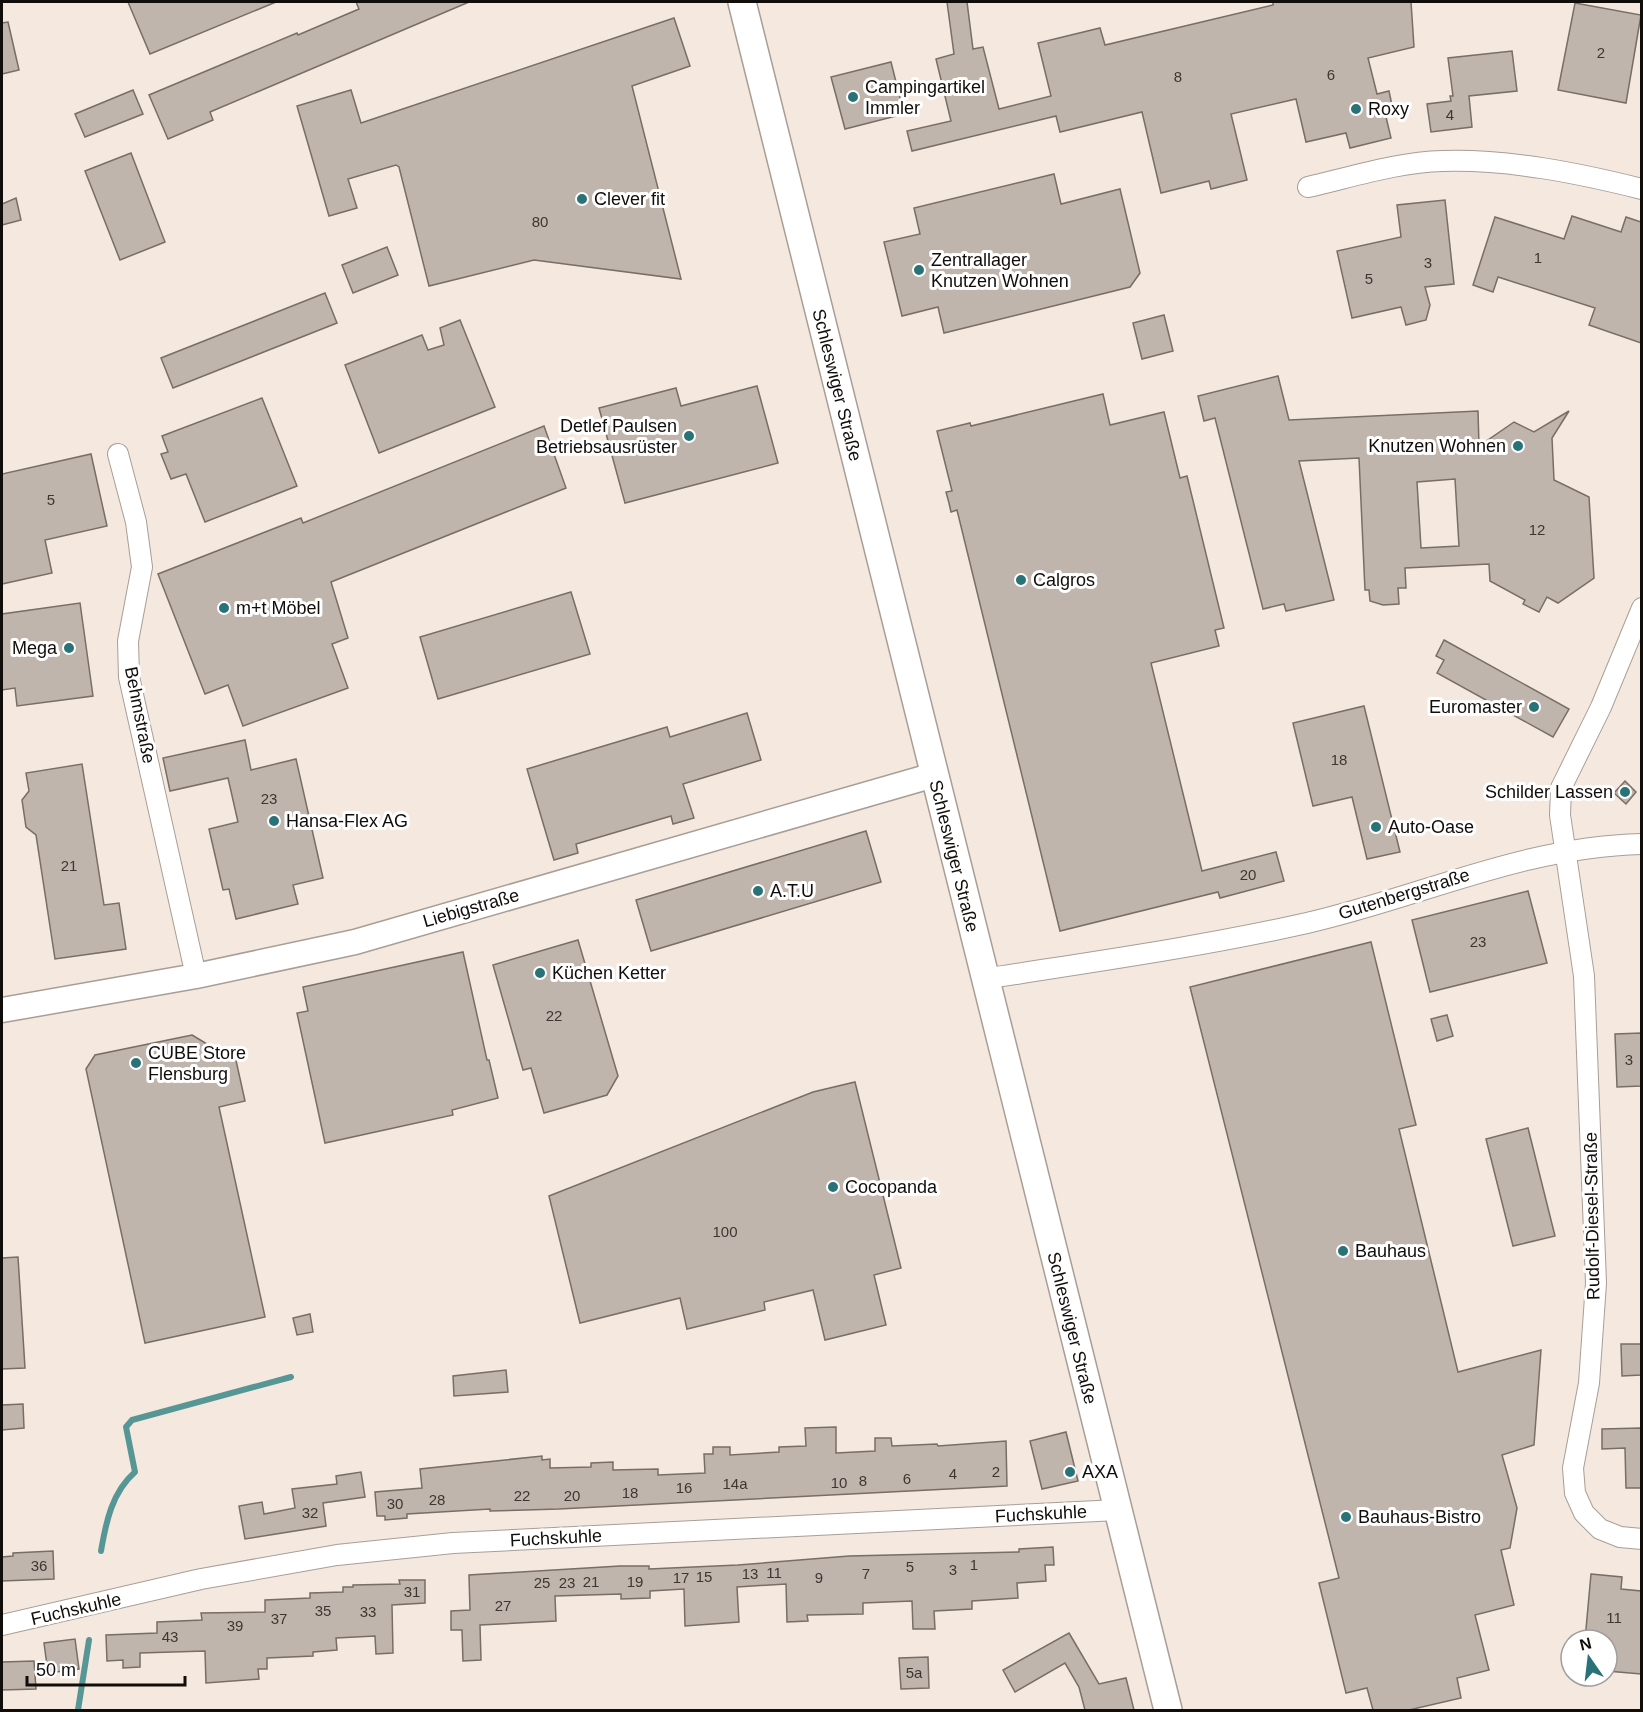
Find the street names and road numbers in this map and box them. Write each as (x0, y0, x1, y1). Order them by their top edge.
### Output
street label: Schleswiger Straße (808, 307, 866, 463)
street label: Behmstraße (121, 665, 159, 765)
street label: Schleswiger Straße (925, 778, 983, 934)
street label: Gutenbergstraße (1336, 865, 1472, 923)
street label: Liebigstraße (421, 885, 521, 931)
street label: Rudolf-Diesel-Straße (1581, 1132, 1603, 1300)
street label: Schleswiger Straße (1043, 1250, 1101, 1406)
street label: Fuchskuhle (995, 1502, 1087, 1526)
street label: Fuchskuhle (510, 1526, 602, 1550)
street label: Fuchskuhle (29, 1589, 123, 1629)

